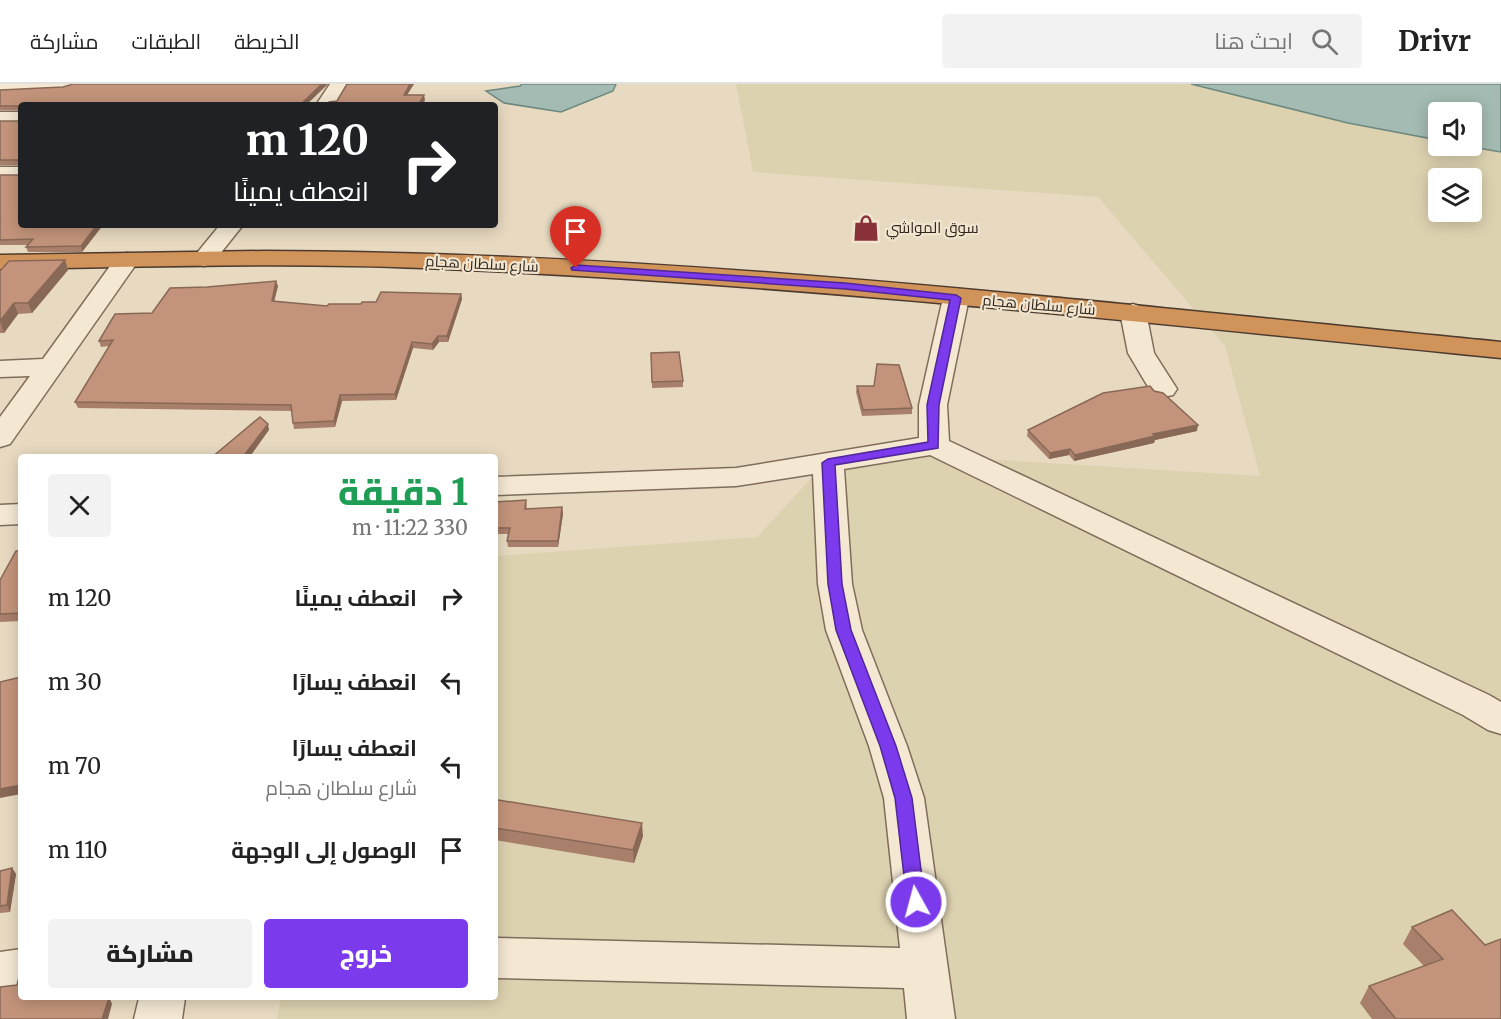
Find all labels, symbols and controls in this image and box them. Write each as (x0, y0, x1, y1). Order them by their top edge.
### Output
search box (942, 14, 1362, 68)
text: Drivr (1398, 23, 1471, 59)
icon: search (1308, 25, 1341, 58)
text: ابحث هنا (1214, 27, 1293, 55)
text: مشاركة (30, 28, 99, 55)
text: الطبقات (132, 28, 201, 55)
text: الخريطة (234, 28, 300, 55)
map controls (1428, 102, 1482, 222)
button: sound (1428, 102, 1482, 156)
text: 120 m (246, 114, 369, 166)
icon: right (390, 126, 468, 204)
button: layers (1428, 168, 1482, 222)
text: انعطف يمينًا (233, 174, 369, 208)
pin (550, 206, 601, 268)
shop icon: سوق المواشي (851, 213, 881, 243)
icon: arrive (559, 215, 592, 248)
place label: سوق المواشي (886, 218, 979, 240)
street label: شارع سلطان هجام (425, 251, 539, 278)
street label: شارع سلطان هجام (981, 290, 1096, 321)
text: 1 دقيقة (338, 470, 468, 515)
button: close (48, 474, 111, 537)
text: 330 m · 11:22 (352, 515, 468, 540)
icon: right (435, 582, 468, 615)
text: 120 m (48, 584, 112, 612)
text: انعطف يمينًا (295, 584, 417, 612)
icon: left (435, 666, 468, 699)
text: 30 m (48, 668, 102, 696)
text: انعطف يسارًا (292, 668, 417, 696)
text: انعطف يسارًا (292, 734, 417, 762)
icon: left (435, 750, 468, 783)
text: 70 m (48, 752, 101, 780)
text: شارع سلطان هجام (266, 775, 417, 800)
icon: arrive (435, 834, 468, 867)
text: 110 m (48, 836, 108, 864)
text: الوصول إلى الوجهة (231, 836, 417, 864)
position arrow (884, 870, 948, 934)
button: مشاركة (48, 919, 252, 988)
button: خروج (264, 919, 468, 988)

